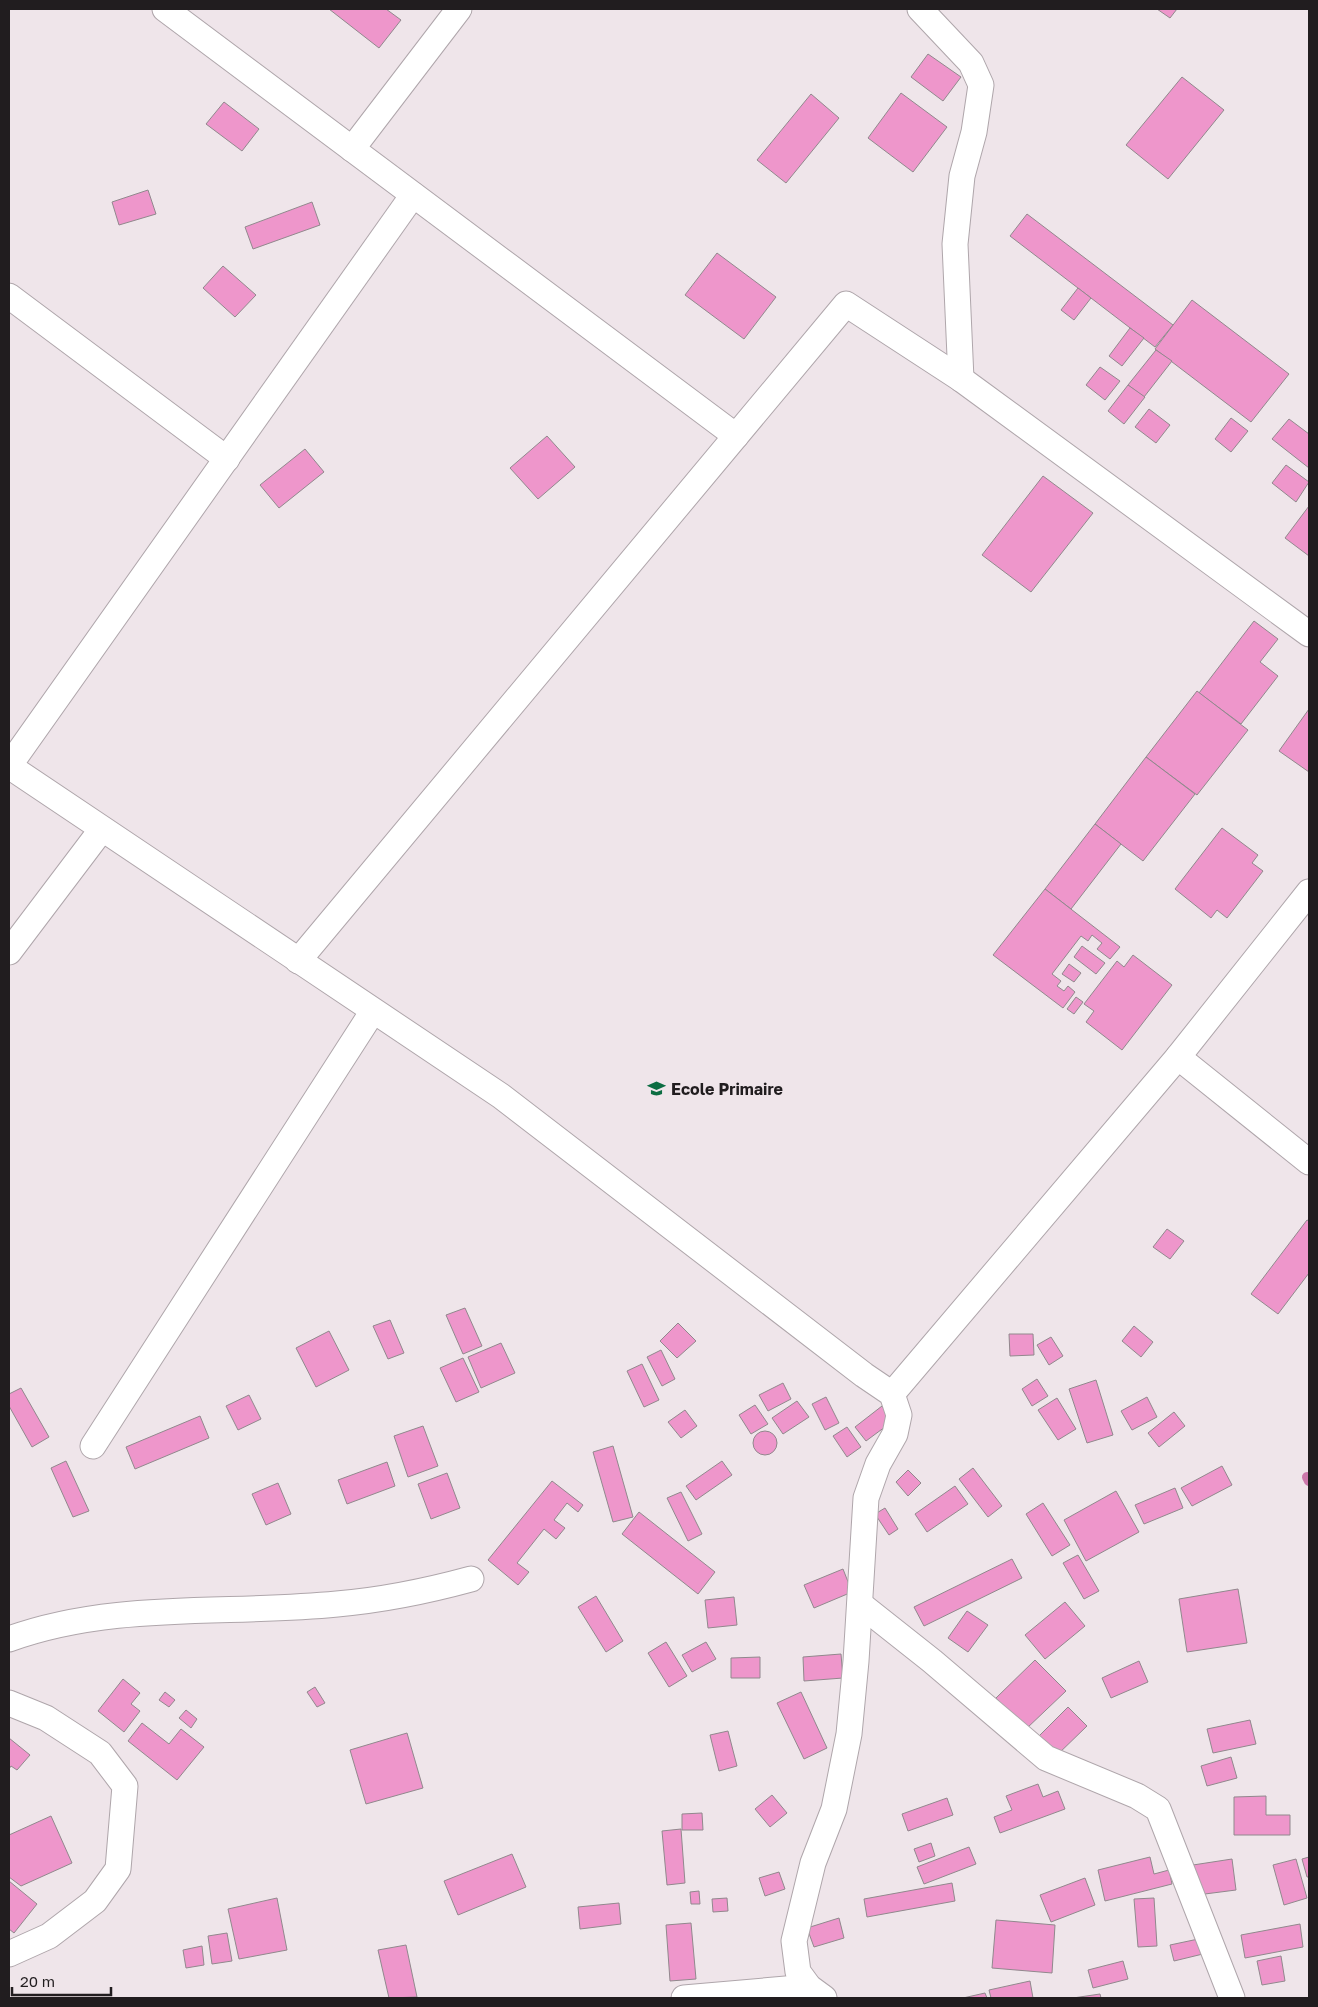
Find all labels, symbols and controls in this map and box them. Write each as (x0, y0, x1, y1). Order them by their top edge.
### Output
school or university icon: Ecole Primaire (647, 1079, 667, 1099)
place label: Ecole Primaire (671, 1079, 783, 1099)
scale bar (12, 1964, 111, 1996)
text: 20 m (20, 1972, 55, 1990)

